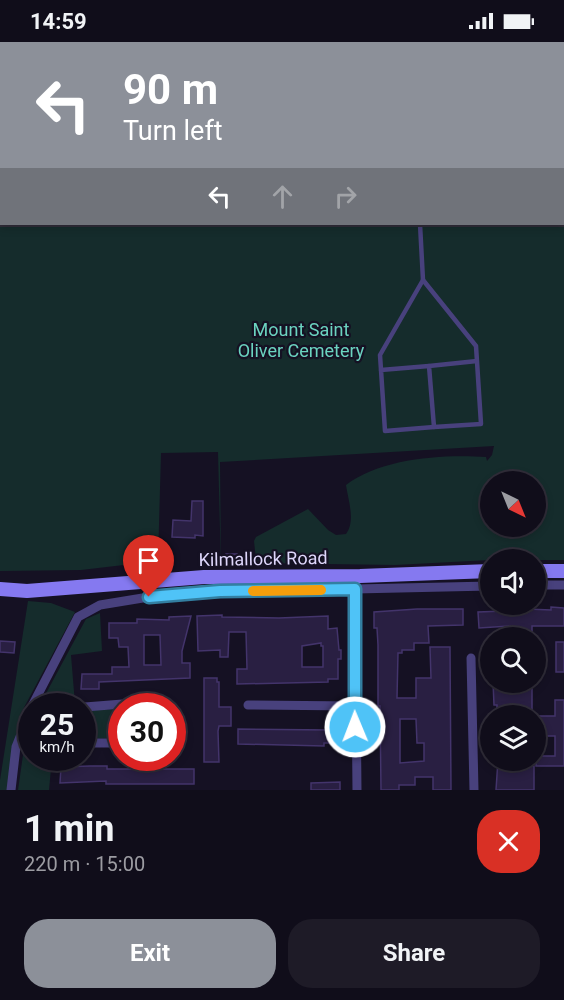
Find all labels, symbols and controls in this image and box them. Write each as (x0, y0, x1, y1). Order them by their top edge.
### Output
text: 14:59 (30, 9, 87, 34)
text: 90 m (123, 65, 218, 114)
icon: left (24, 66, 102, 144)
text: Turn left (123, 115, 223, 147)
icon: left (203, 180, 236, 213)
icon: ahead (266, 180, 299, 213)
icon: right (329, 180, 362, 213)
park label: Mount Saint Oliver Cemetery (238, 319, 365, 361)
north arrow (480, 471, 546, 537)
map controls (480, 471, 546, 771)
pin (123, 535, 174, 597)
icon: arrive (132, 544, 165, 577)
street label: Kilmallock Road (198, 547, 328, 570)
button: sound (480, 549, 546, 615)
button: search (480, 627, 546, 693)
speed limit sign: 30 (108, 693, 186, 771)
position arrow (323, 695, 387, 759)
button: layers (480, 705, 546, 771)
text: 25 (40, 707, 74, 742)
text: km/h (39, 738, 75, 756)
text: 1 min (24, 808, 115, 850)
button: close (477, 810, 540, 873)
text: 220 m · 15:00 (24, 852, 145, 876)
button: Exit (24, 919, 276, 988)
button: Share (288, 919, 540, 988)

